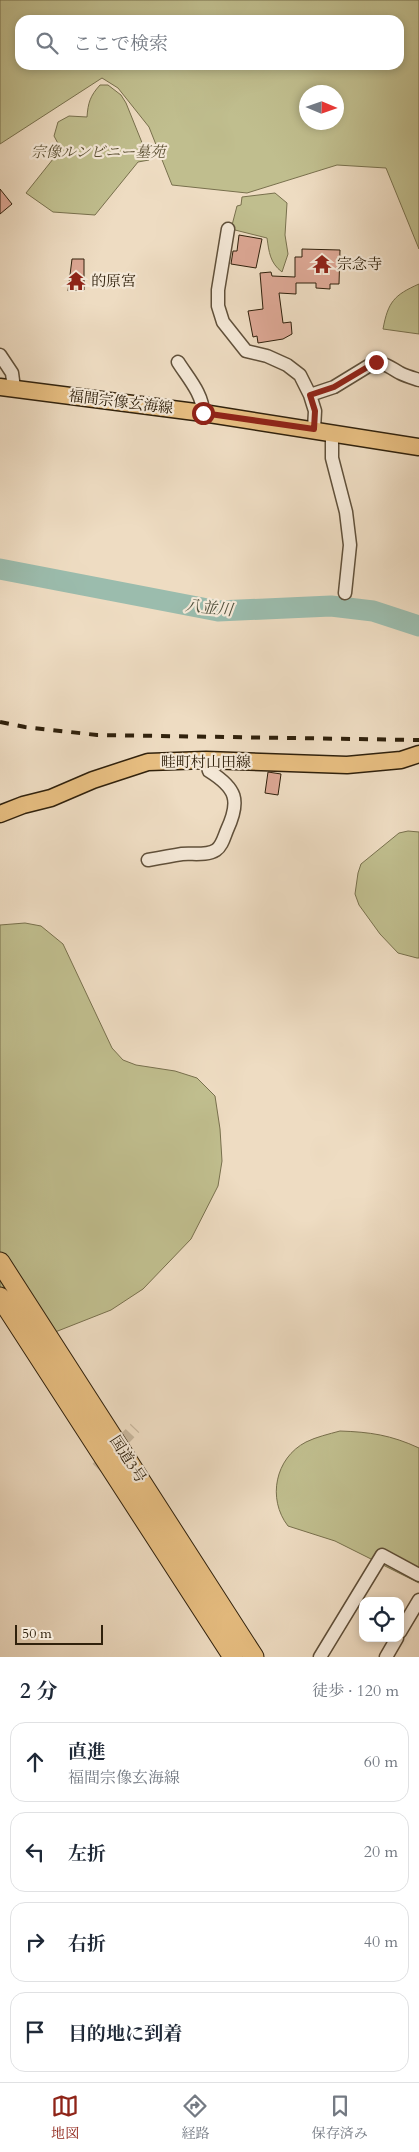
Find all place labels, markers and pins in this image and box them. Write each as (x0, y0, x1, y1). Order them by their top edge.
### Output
temple icon: 宗念寺 (311, 253, 333, 275)
place label: 宗念寺 (337, 254, 382, 274)
temple icon: 的原宮 (65, 270, 87, 292)
place label: 的原宮 (91, 271, 136, 291)

